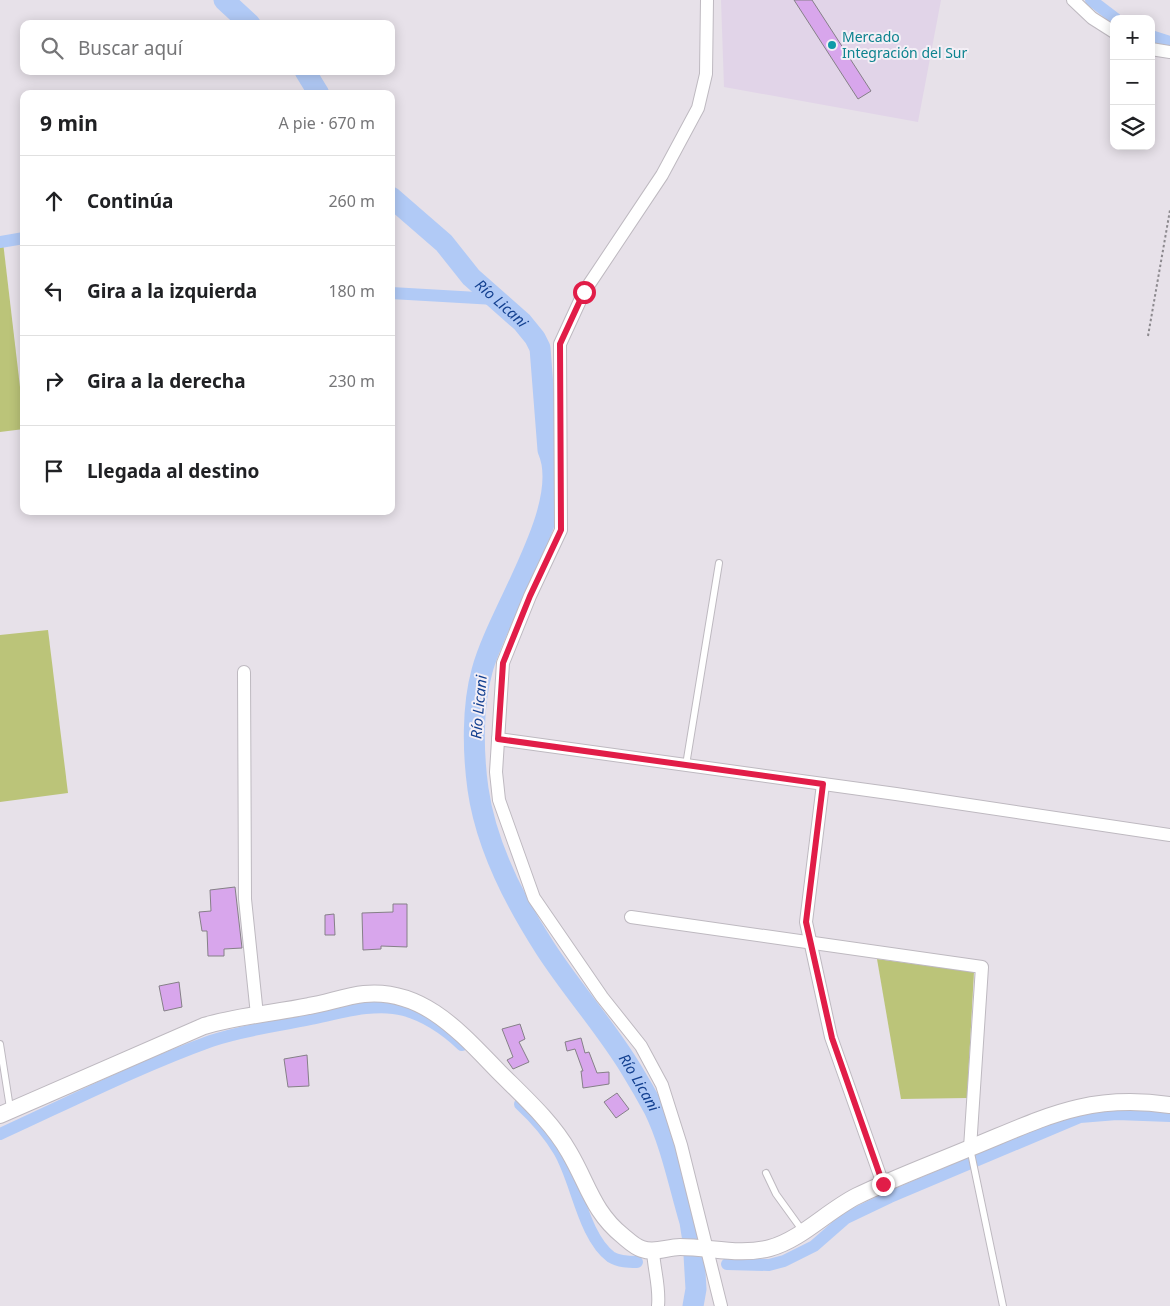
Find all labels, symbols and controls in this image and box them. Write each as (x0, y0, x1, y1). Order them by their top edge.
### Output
map controls (1110, 15, 1155, 150)
button: + (1110, 15, 1155, 60)
search box (20, 20, 395, 75)
place label: Mercado Integración del Sur (842, 27, 968, 62)
icon: search (38, 34, 66, 62)
text: Buscar aquí (78, 35, 183, 61)
marker: Mercado Integración del Sur (826, 39, 838, 51)
button: − (1110, 60, 1155, 105)
button: layers (1110, 105, 1155, 150)
text: 9 min (40, 109, 98, 137)
text: A pie · 670 m (278, 112, 375, 134)
icon: ahead (40, 187, 68, 215)
text: Continúa (87, 188, 173, 214)
text: 260 m (328, 190, 375, 212)
water label: Río Licani (471, 274, 534, 332)
icon: left (40, 277, 68, 305)
text: Gira a la izquierda (87, 278, 257, 304)
text: 180 m (328, 280, 375, 302)
route start (573, 281, 596, 304)
icon: right (40, 367, 68, 395)
text: Gira a la derecha (87, 368, 246, 394)
text: 230 m (328, 370, 375, 392)
icon: arrive (40, 457, 68, 485)
text: Llegada al destino (87, 458, 259, 484)
water label: Río Licani (465, 673, 491, 740)
water label: Río Licani (615, 1049, 665, 1116)
route end (872, 1173, 895, 1196)

